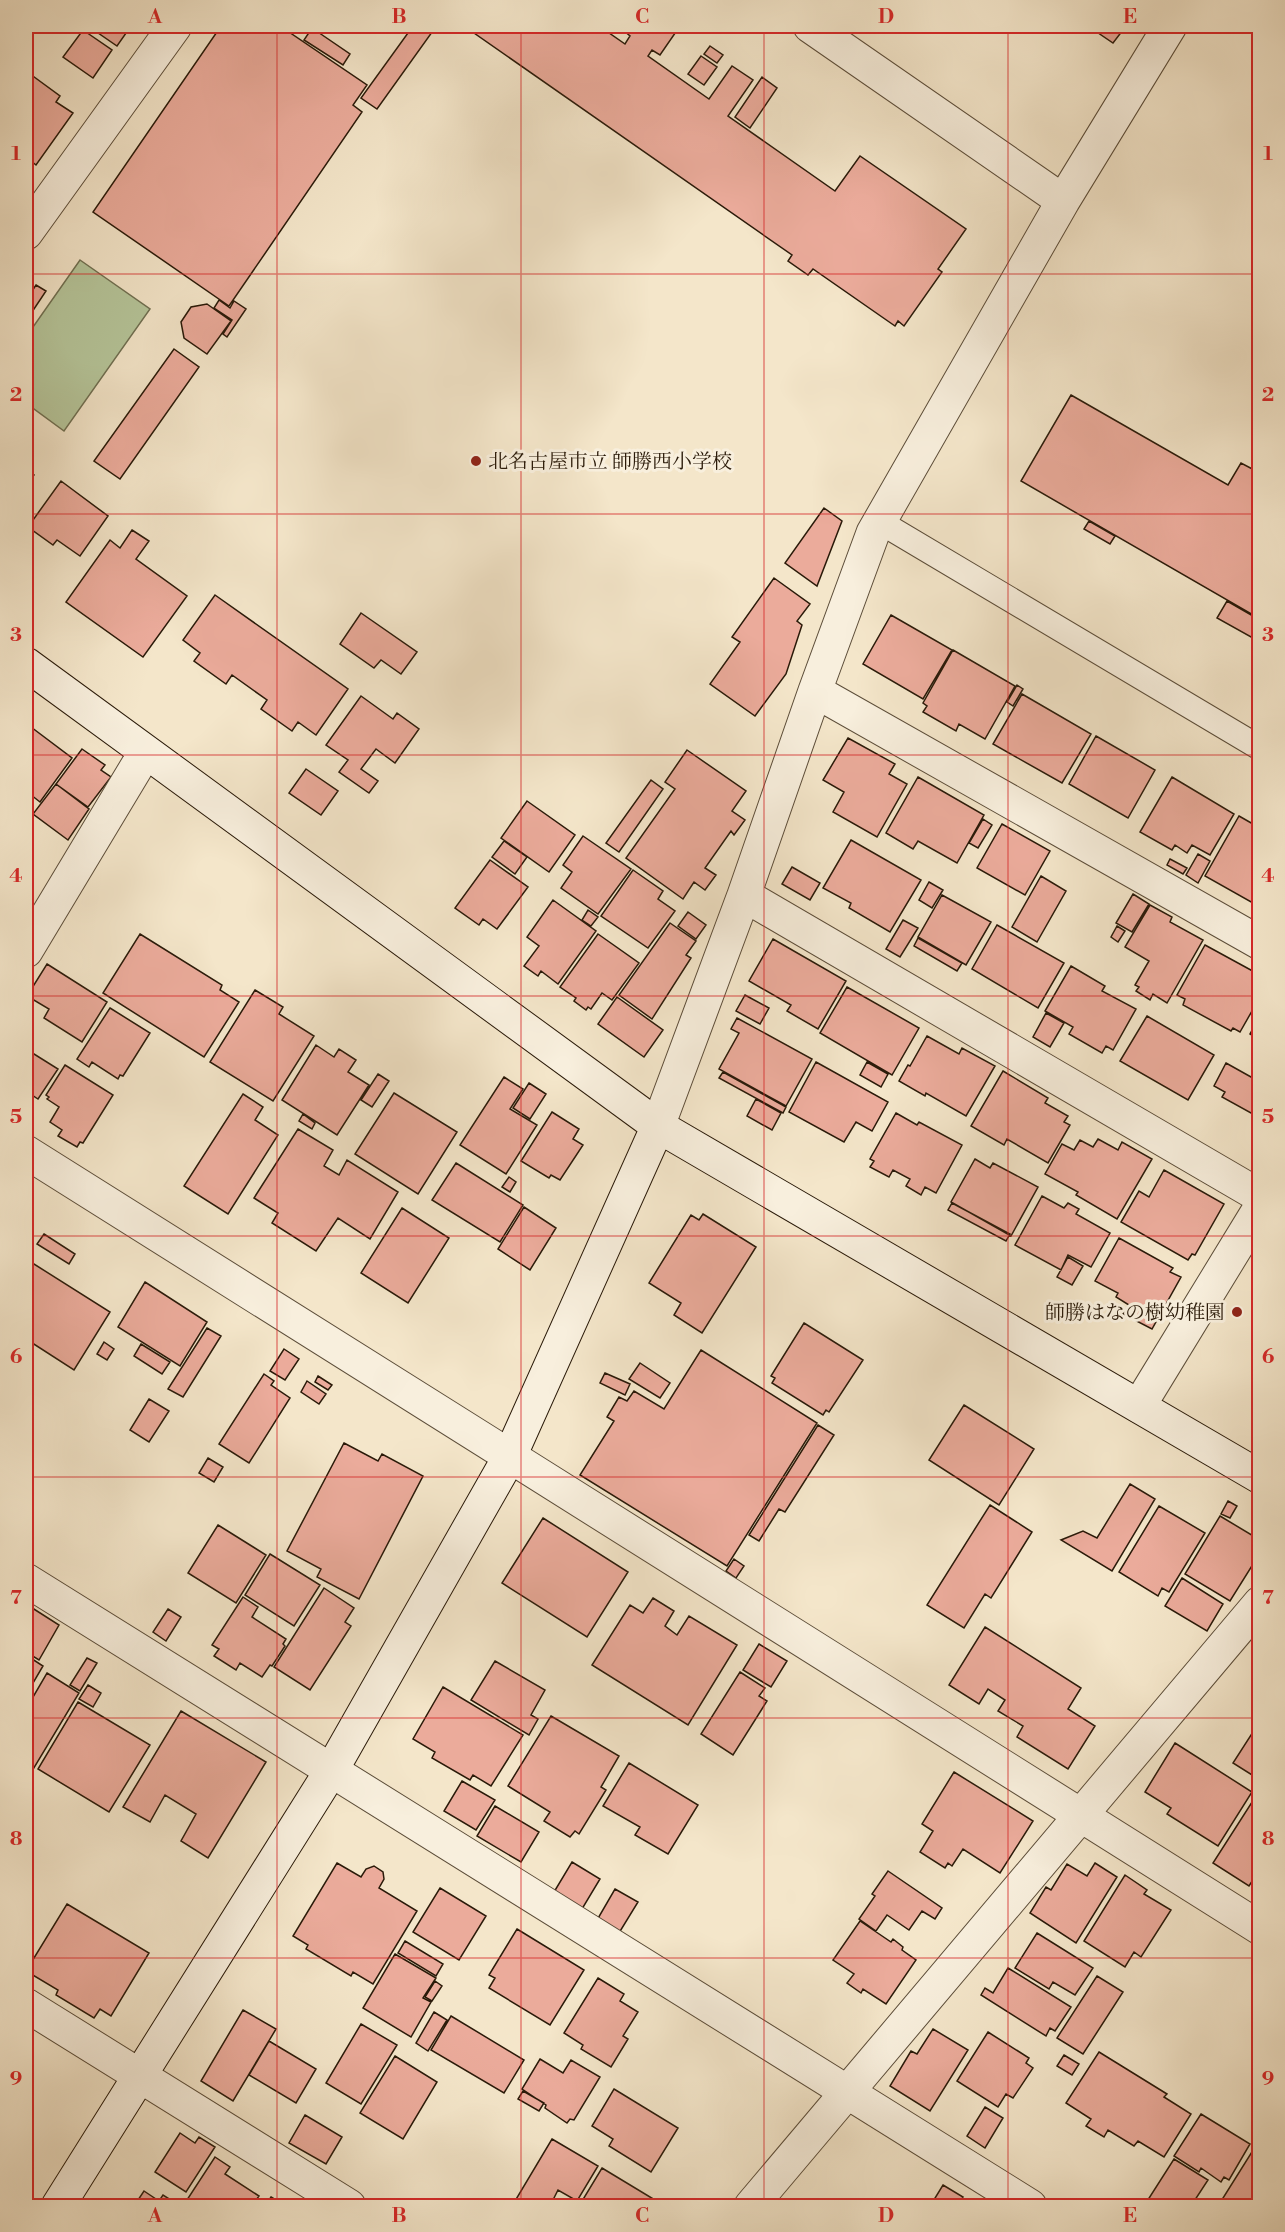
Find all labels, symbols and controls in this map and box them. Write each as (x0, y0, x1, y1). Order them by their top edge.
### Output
text: A (147, 5, 163, 30)
text: B (391, 5, 407, 30)
text: C (635, 5, 649, 30)
text: D (878, 5, 894, 30)
text: E (1123, 5, 1137, 30)
text: 1 (11, 142, 21, 167)
text: 1 (1263, 142, 1273, 167)
text: 2 (10, 383, 22, 408)
text: 2 (1262, 383, 1274, 408)
place label: 北名古屋市立 師勝西小学校 (488, 450, 732, 475)
marker: 北名古屋市立 師勝西小学校 (469, 454, 483, 468)
text: 3 (10, 623, 22, 648)
text: 3 (1262, 623, 1274, 648)
text: 4 (9, 864, 23, 889)
text: 4 (1261, 864, 1275, 889)
text: 5 (10, 1105, 22, 1130)
text: 5 (1262, 1105, 1274, 1130)
place label: 師勝はなの樹幼稚園 (1045, 1301, 1225, 1326)
marker: 師勝はなの樹幼稚園 (1230, 1305, 1244, 1319)
text: 6 (10, 1345, 23, 1370)
text: 6 (1262, 1345, 1275, 1370)
text: 7 (10, 1586, 22, 1611)
text: 7 (1262, 1586, 1274, 1611)
text: 8 (10, 1827, 23, 1852)
text: 8 (1262, 1827, 1275, 1852)
text: 9 (10, 2067, 22, 2092)
text: 9 (1262, 2067, 1274, 2092)
text: A (147, 2204, 163, 2229)
text: B (391, 2204, 407, 2229)
text: C (635, 2204, 649, 2229)
text: D (878, 2204, 894, 2229)
text: E (1123, 2204, 1137, 2229)

